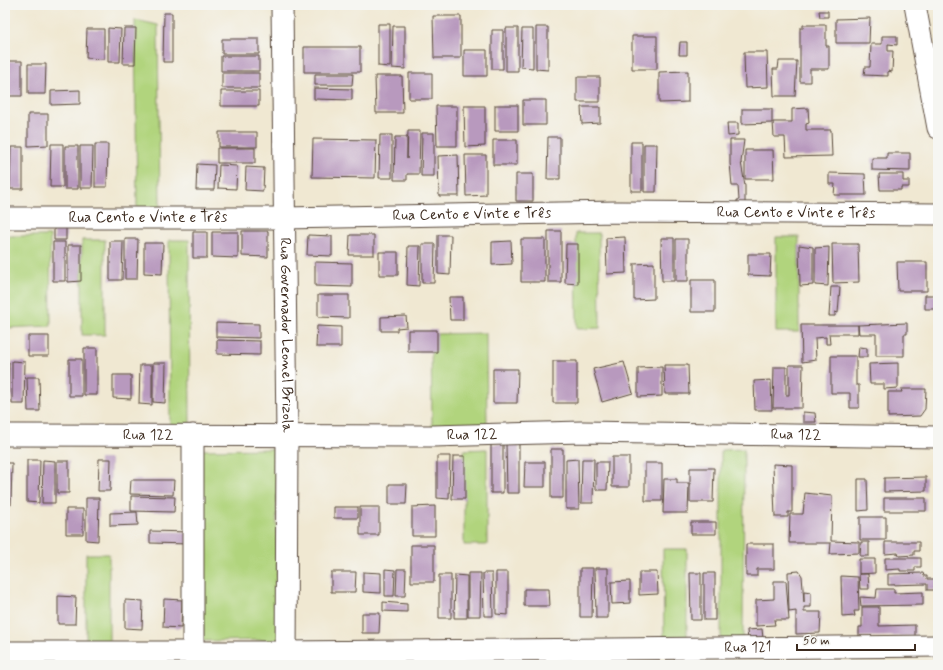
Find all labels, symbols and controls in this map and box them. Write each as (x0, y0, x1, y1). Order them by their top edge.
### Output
street label: Rua Cento e Vinte e Três (392, 203, 552, 226)
street label: Rua Cento e Vinte e Três (716, 203, 876, 224)
street label: Rua Cento e Vinte e Três (69, 208, 228, 228)
street label: Rua Governador Leonel Brizola (275, 237, 297, 434)
street label: Rua 122 (446, 424, 498, 446)
street label: Rua 122 (123, 425, 173, 445)
street label: Rua 122 (771, 425, 821, 445)
scale bar (797, 626, 915, 652)
text: 50 m (803, 633, 830, 649)
street label: Rua 121 (724, 638, 772, 658)

